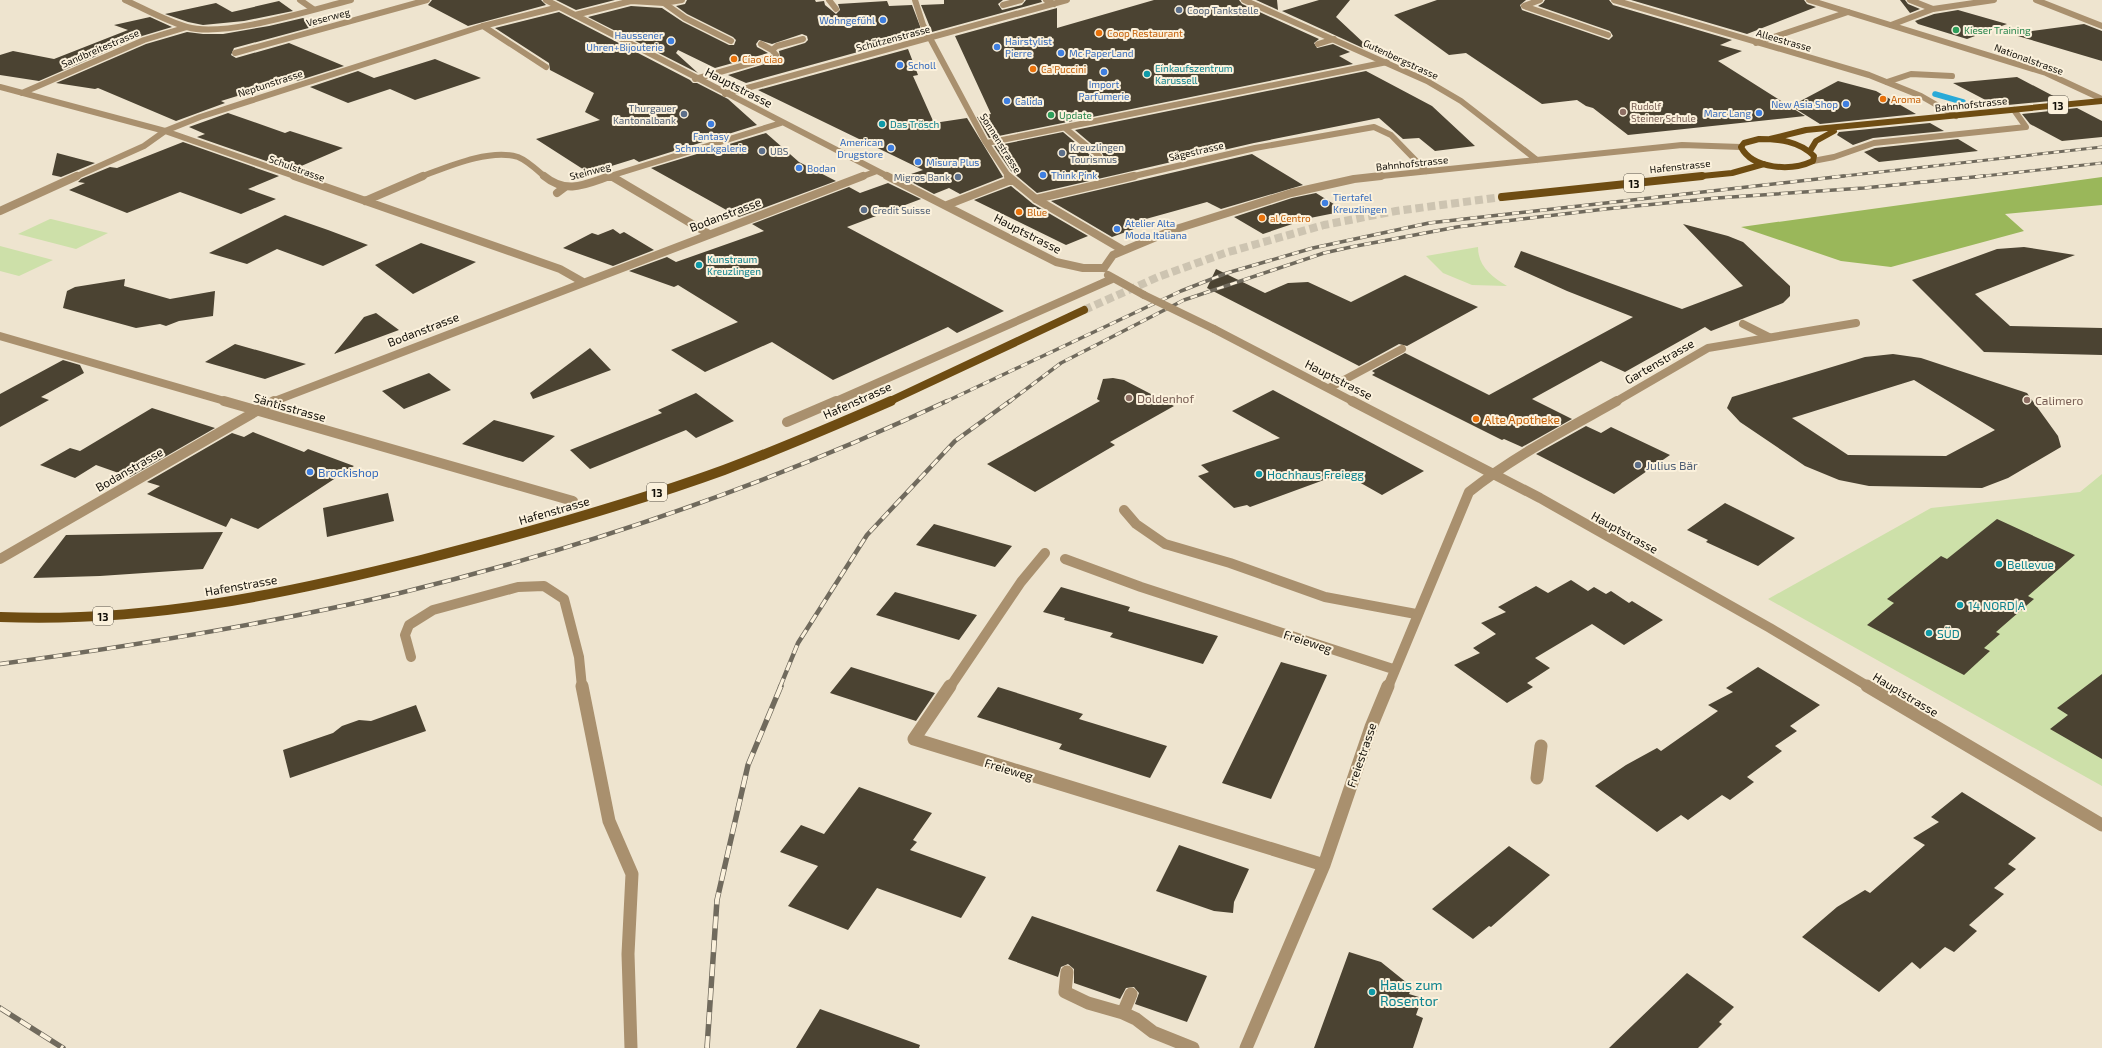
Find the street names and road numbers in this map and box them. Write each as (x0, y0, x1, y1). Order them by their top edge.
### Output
street label: Veserweg (305, 5, 352, 29)
street label: Schützenstrasse (855, 22, 931, 54)
street label: Sandbreitestrasse (59, 26, 141, 70)
street label: Alleestrasse (1755, 26, 1813, 54)
street label: Gutenbergstrasse (1362, 36, 1440, 82)
street label: Nationalstrasse (1993, 41, 2065, 77)
street label: Hauptstrasse (703, 64, 775, 110)
street label: Neptunstrasse (236, 67, 304, 99)
street label: Bahnhofstrasse (1934, 94, 2008, 114)
road number: 13 (2048, 96, 2068, 114)
street label: Sonnenstrasse (978, 111, 1024, 175)
street label: Sägestrasse (1167, 139, 1225, 163)
street label: Schulstrasse (267, 152, 327, 184)
street label: Bahnhofstrasse (1375, 153, 1449, 173)
street label: Hafenstrasse (1649, 157, 1711, 175)
street label: Steinweg (568, 160, 612, 182)
road number: 13 (1624, 174, 1644, 192)
street label: Bodanstrasse (687, 194, 763, 234)
street label: Hauptstrasse (992, 210, 1064, 256)
street label: Bodanstrasse (385, 309, 461, 349)
street label: Gartenstrasse (1622, 336, 1696, 386)
street label: Hauptstrasse (1303, 356, 1375, 402)
street label: Hafenstrasse (821, 379, 893, 421)
street label: Säntisstrasse (252, 390, 328, 424)
street label: Bodanstrasse (93, 444, 165, 494)
road number: 13 (647, 483, 667, 501)
street label: Hafenstrasse (517, 493, 591, 527)
street label: Hauptstrasse (1589, 508, 1661, 556)
street label: Hafenstrasse (204, 572, 278, 598)
road number: 13 (93, 607, 113, 625)
street label: Freieweg (1282, 627, 1334, 655)
street label: Hauptstrasse (1871, 669, 1941, 719)
street label: Freiestrasse (1343, 721, 1379, 789)
street label: Freieweg (983, 755, 1035, 783)

